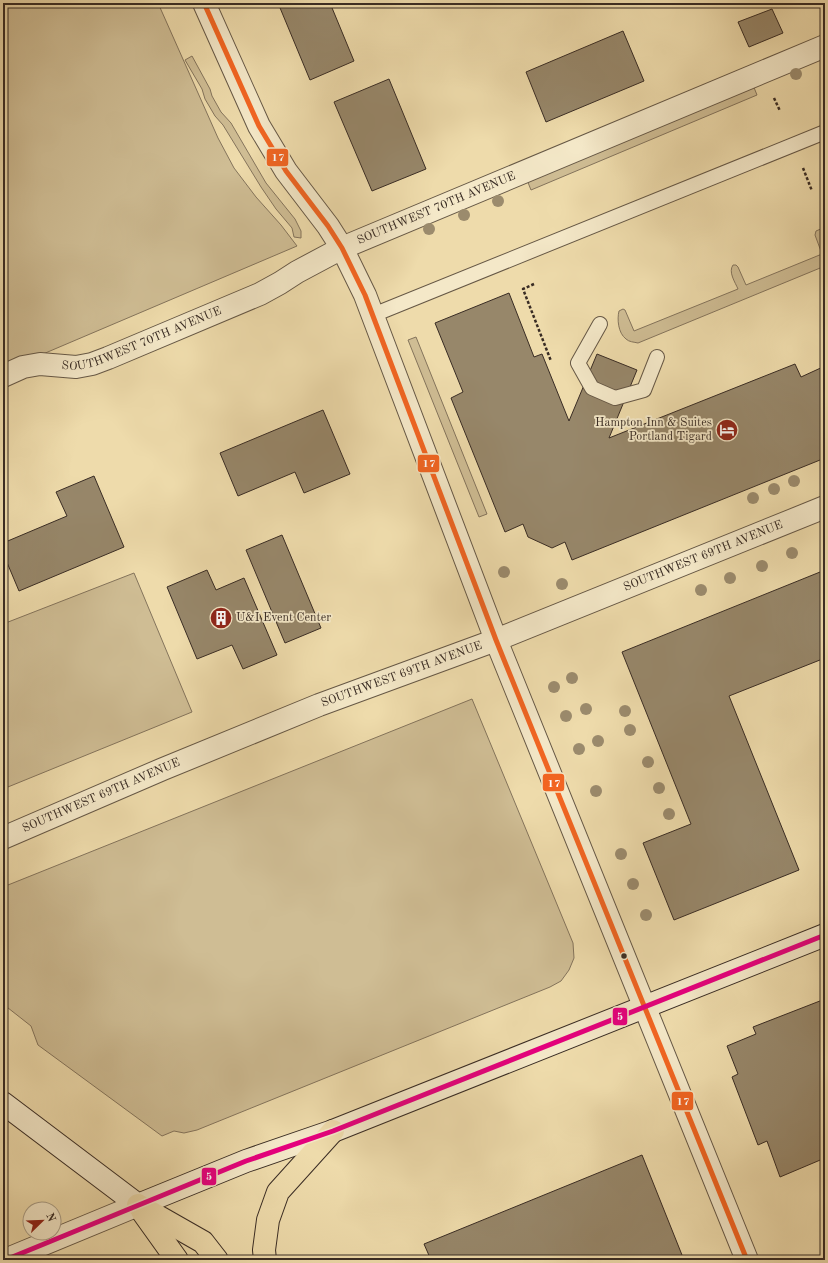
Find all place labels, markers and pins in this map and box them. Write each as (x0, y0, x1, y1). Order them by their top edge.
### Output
place label: Hampton Inn & Suites Portland Tigard (595, 417, 712, 443)
hotel icon: Hampton Inn & Suites Portland Tigard (714, 417, 740, 443)
building icon: U&I Event Center (208, 605, 234, 631)
place label: U&I Event Center (236, 612, 331, 624)
unlabelled marker (619, 951, 629, 961)

